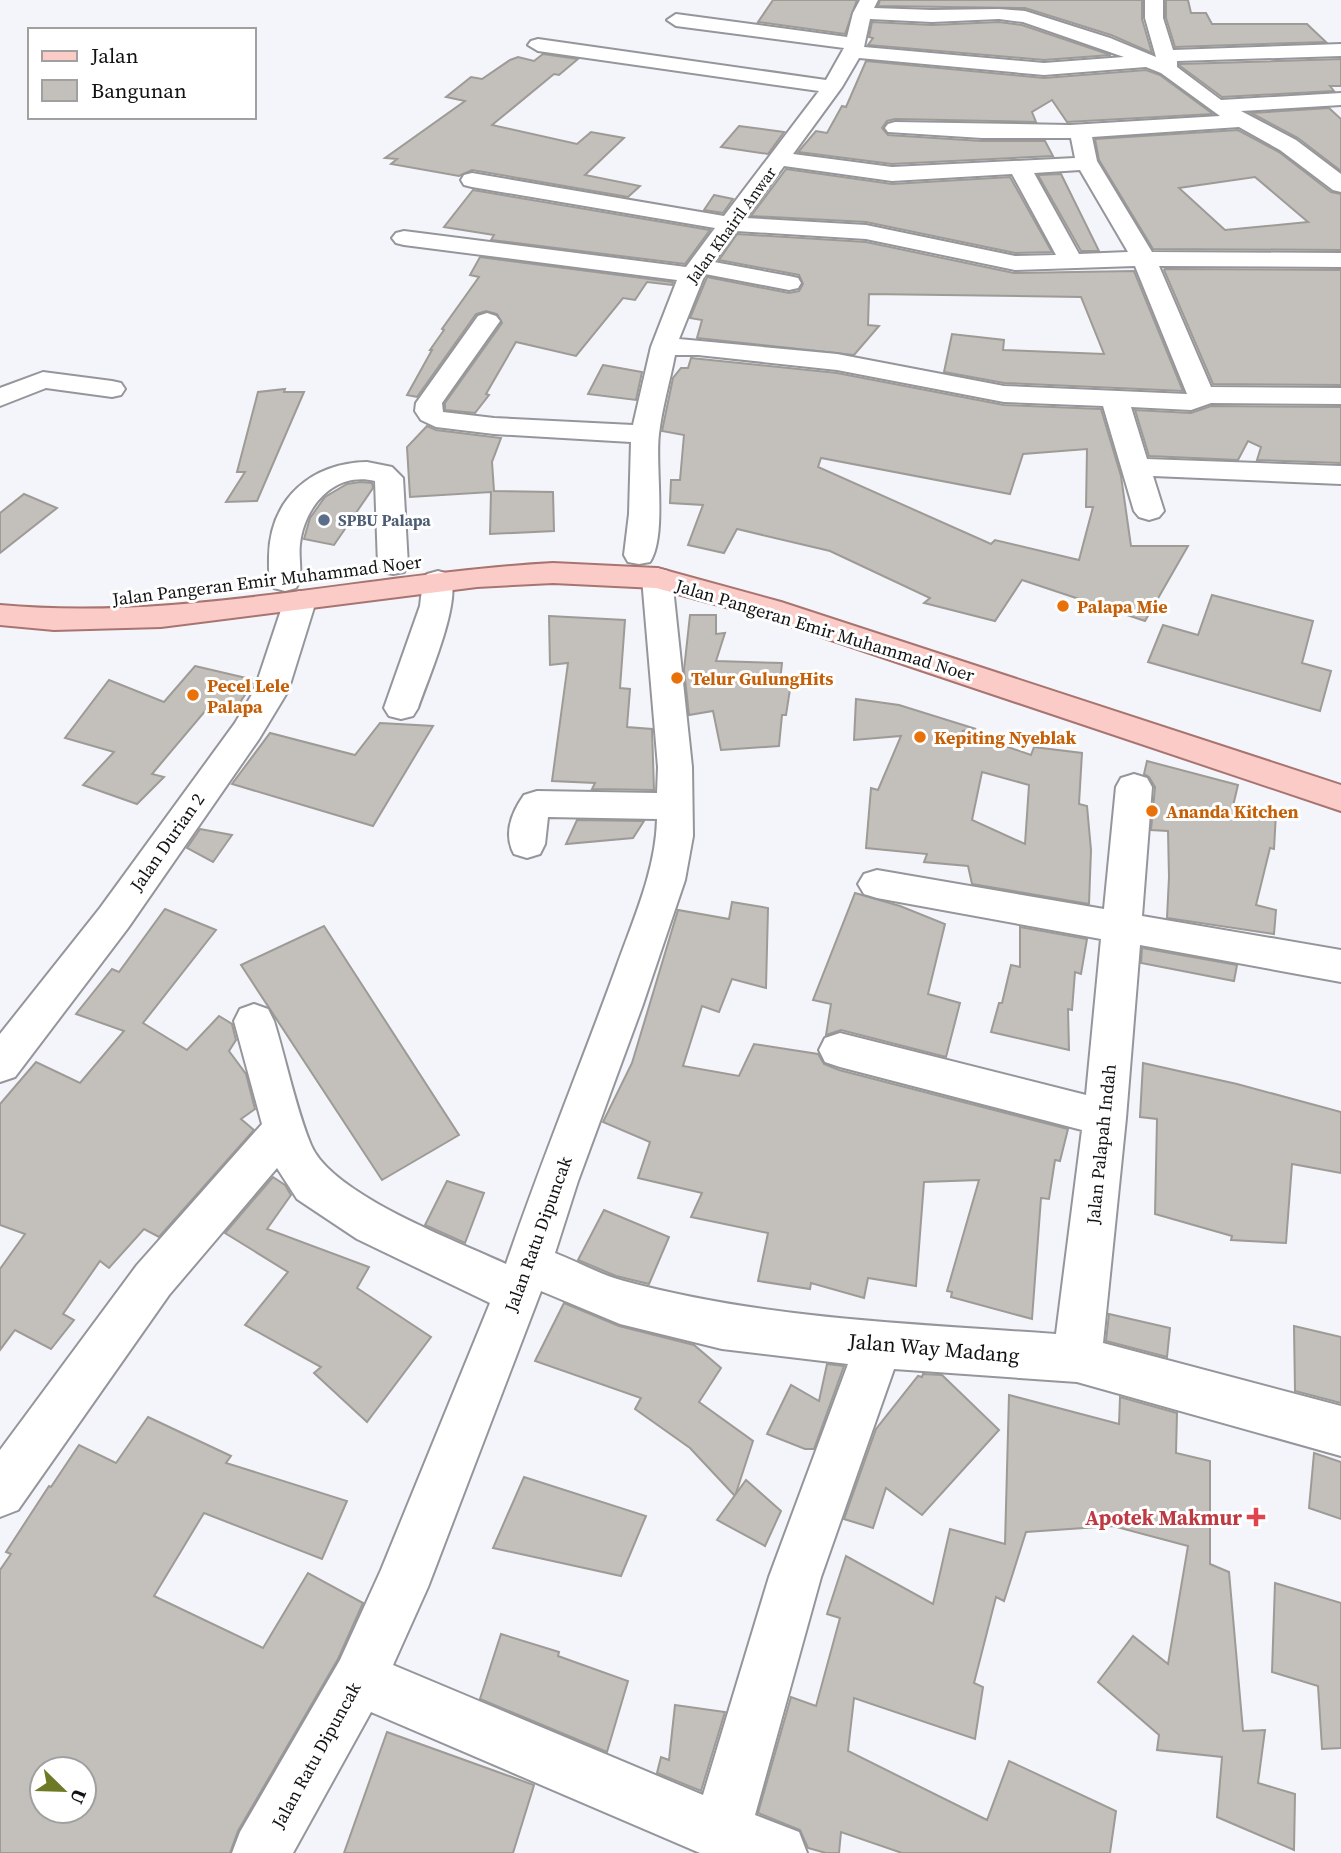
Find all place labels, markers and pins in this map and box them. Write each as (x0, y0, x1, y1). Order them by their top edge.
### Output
place label: SPBU Palapa (338, 509, 431, 531)
marker: SPBU Palapa (316, 512, 332, 528)
place label: Palapa Mie (1077, 594, 1168, 619)
marker: Palapa Mie (1055, 598, 1071, 614)
place label: Telur GulungHits (691, 666, 834, 691)
marker: Telur GulungHits (669, 670, 685, 686)
place label: Pecel Lele Palapa (207, 673, 290, 719)
marker: Pecel Lele Palapa (185, 687, 201, 703)
place label: Kepiting Nyeblak (934, 725, 1077, 750)
marker: Kepiting Nyeblak (912, 729, 928, 745)
place label: Ananda Kitchen (1166, 799, 1299, 824)
marker: Ananda Kitchen (1144, 803, 1160, 819)
place label: Apotek Makmur (1085, 1503, 1242, 1532)
marker: Apotek Makmur (1248, 1509, 1264, 1525)

